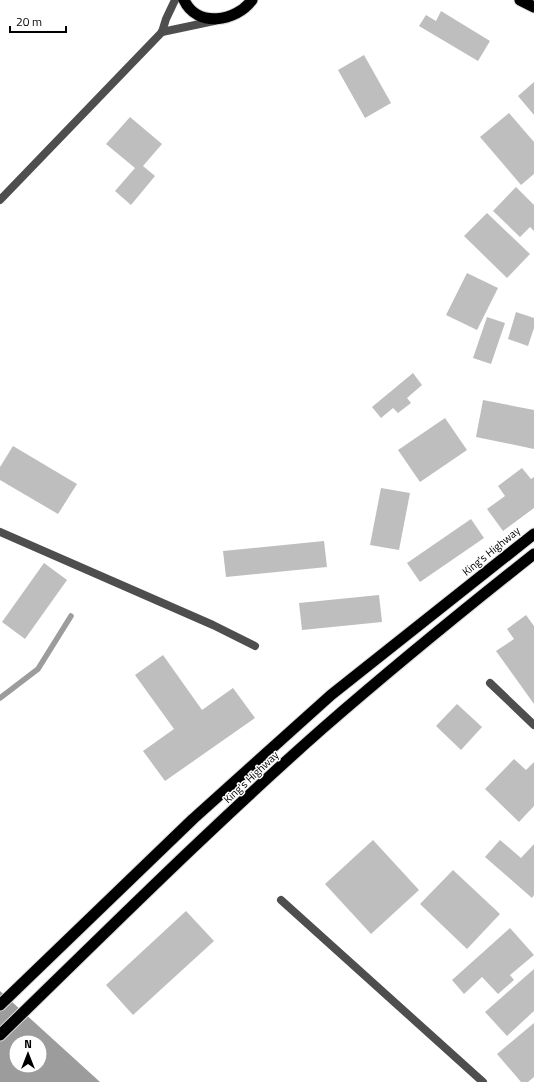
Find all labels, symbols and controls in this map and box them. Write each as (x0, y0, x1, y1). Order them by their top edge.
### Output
scale bar (10, 8, 66, 34)
text: 20 m (16, 12, 42, 31)
street label: King's Highway (459, 522, 524, 579)
street label: King's Highway (220, 747, 283, 807)
north arrow (8, 1034, 48, 1074)
text: N (24, 1036, 32, 1052)

